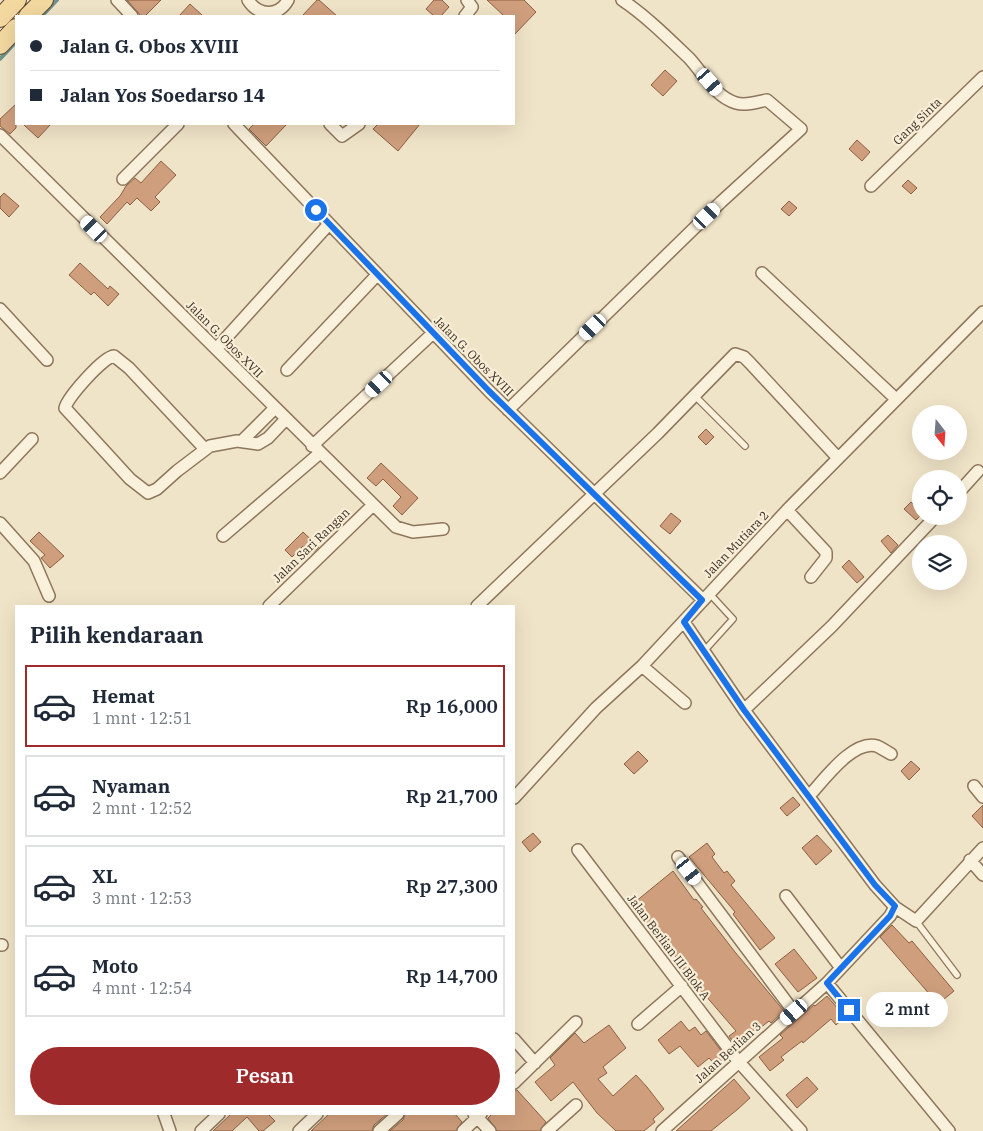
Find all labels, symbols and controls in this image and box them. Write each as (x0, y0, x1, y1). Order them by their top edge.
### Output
text: Jalan G. Obos XVIII (60, 34, 239, 58)
car (694, 66, 725, 98)
text: Jalan Yos Soedarso 14 (60, 83, 265, 107)
street label: Gang Sinta (890, 94, 945, 148)
route start (305, 199, 327, 221)
car (690, 200, 723, 232)
car (78, 213, 109, 245)
street label: Jalan G. Obos XVII (183, 297, 267, 381)
car (576, 311, 609, 343)
street label: Jalan G. Obos XVIII (431, 313, 517, 399)
car (362, 368, 395, 400)
north arrow (912, 405, 968, 460)
map controls (912, 405, 967, 590)
button: locate (912, 470, 967, 525)
street label: Jalan Sari Rangan (269, 504, 353, 586)
street label: Jalan Mutiara 2 (700, 508, 772, 580)
button: layers (912, 535, 967, 590)
text: Pilih kendaraan (30, 620, 204, 649)
icon: car (32, 684, 77, 729)
text: Hemat (92, 684, 155, 708)
text: Rp 16,000 (406, 694, 498, 718)
text: 1 mnt · 12:51 (92, 708, 192, 728)
icon: car (32, 774, 77, 819)
text: Nyaman (92, 774, 170, 798)
text: Rp 21,700 (406, 784, 498, 808)
text: 2 mnt · 12:52 (92, 798, 192, 818)
car (673, 855, 704, 887)
icon: car (32, 864, 77, 909)
text: XL (92, 864, 118, 888)
text: Rp 27,300 (406, 874, 498, 898)
text: 3 mnt · 12:53 (92, 888, 192, 908)
street label: Jalan Berlian III Blok A (624, 891, 714, 1003)
icon: car (32, 954, 77, 999)
text: Moto (92, 954, 138, 978)
text: Rp 14,700 (406, 964, 498, 988)
text: 4 mnt · 12:54 (92, 978, 192, 998)
callout: 2 mnt (866, 992, 949, 1028)
car (777, 996, 810, 1028)
route end (838, 999, 860, 1021)
text: 2 mnt (884, 999, 930, 1019)
street label: Jalan Berlian 3 (692, 1018, 764, 1086)
button: Pesan (30, 1047, 500, 1105)

